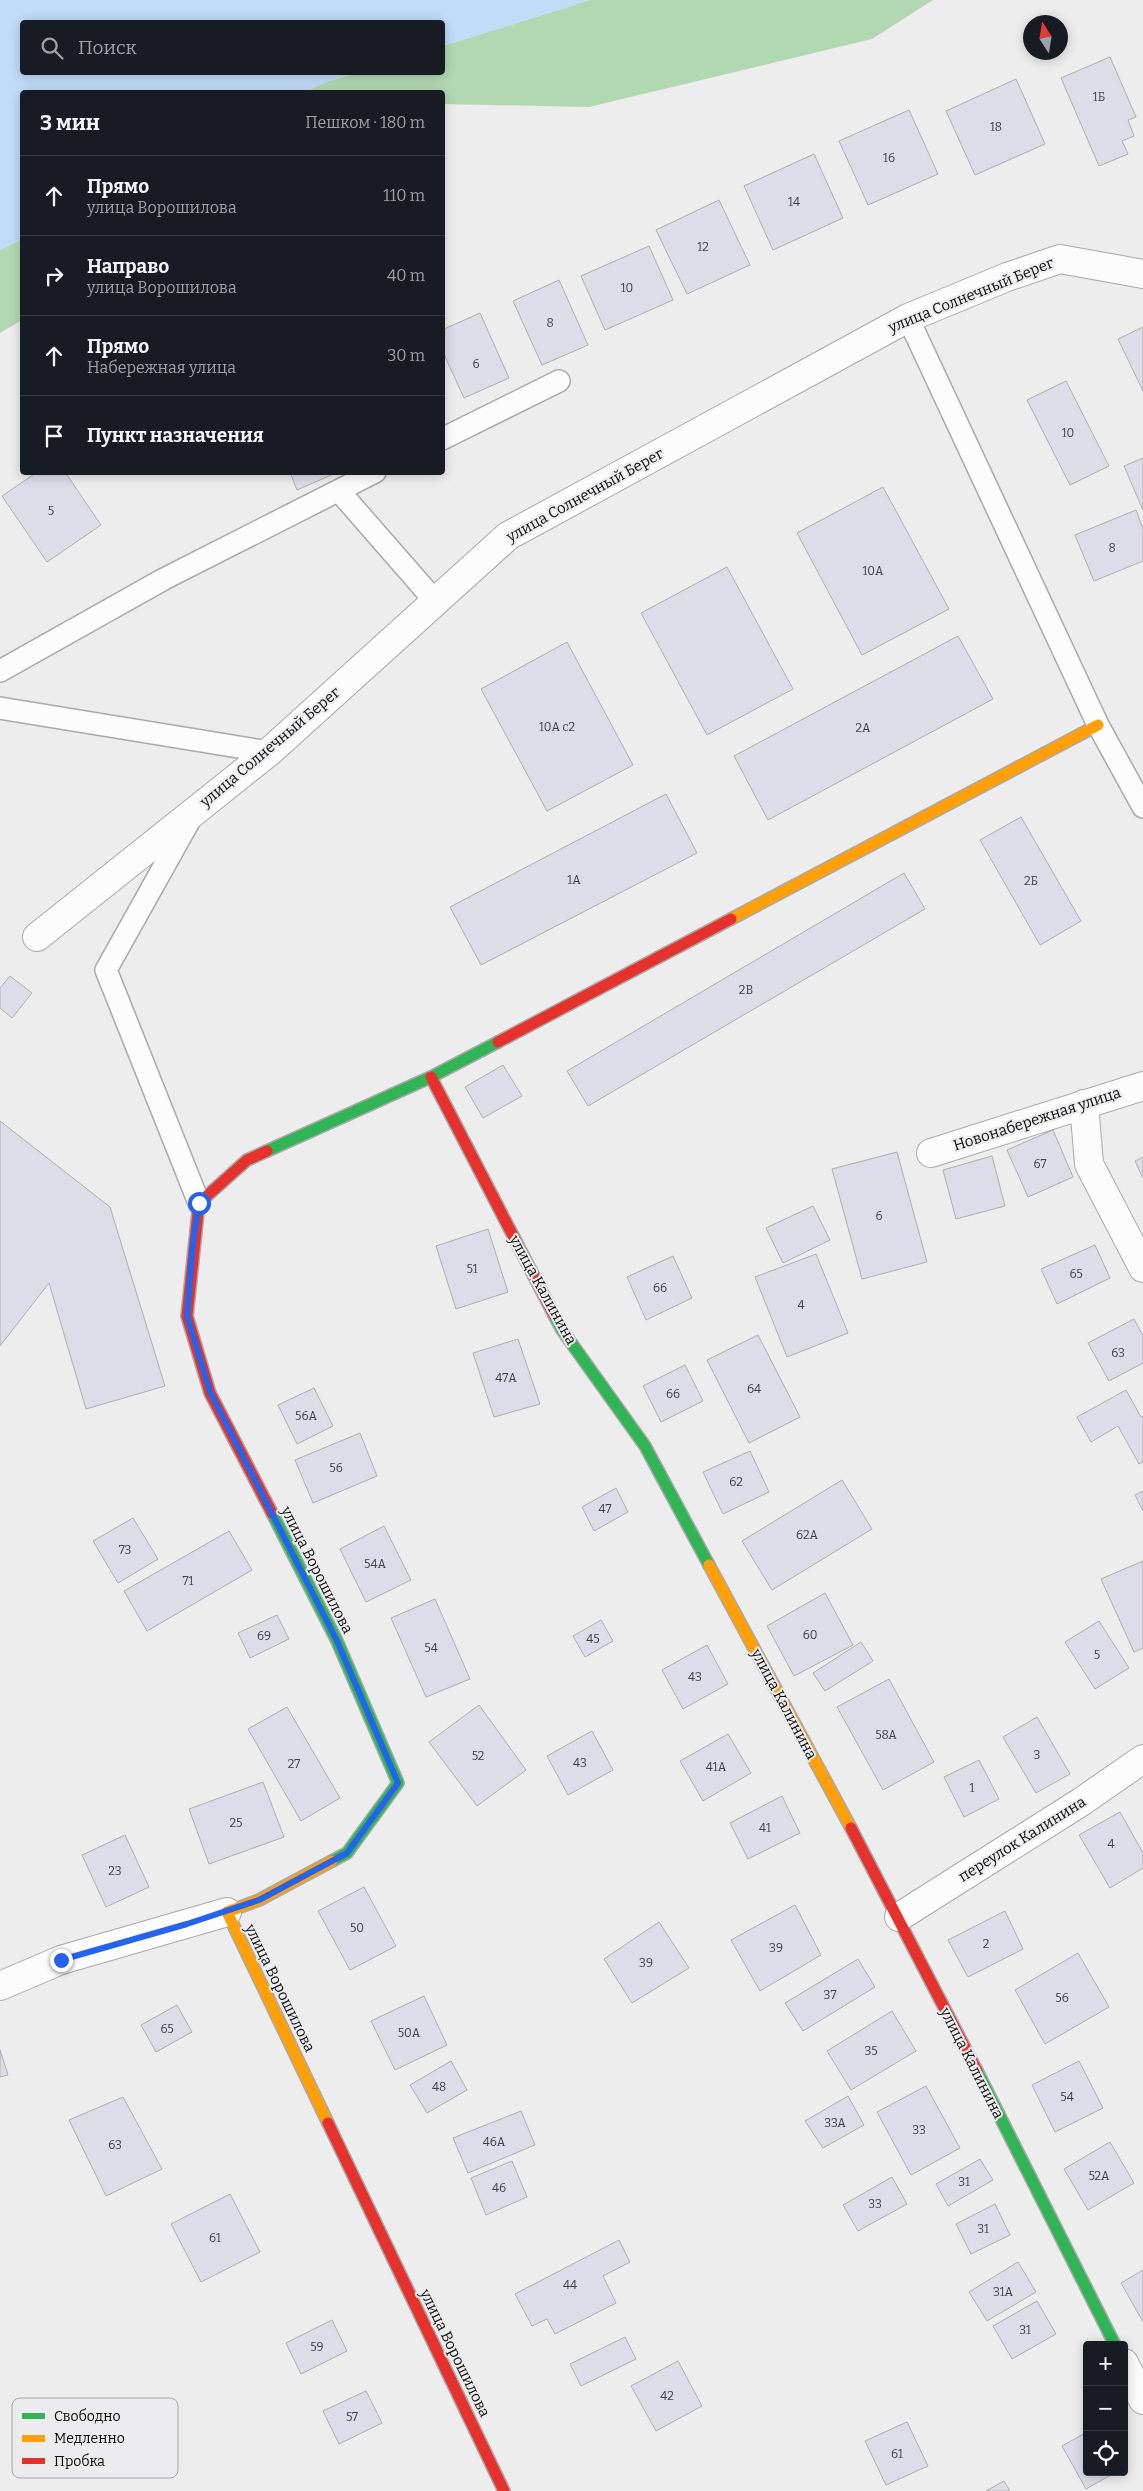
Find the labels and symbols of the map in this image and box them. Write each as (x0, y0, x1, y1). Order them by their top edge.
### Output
north arrow (1023, 15, 1068, 60)
house number: 1Б (1093, 90, 1105, 104)
house number: 18 (990, 120, 1002, 134)
house number: 16 (883, 151, 895, 165)
house number: 14 (788, 195, 800, 209)
house number: 12 (697, 240, 709, 254)
street label: улица Солнечный Берег (885, 254, 1056, 337)
house number: 10 (621, 281, 633, 295)
house number: 8 (546, 316, 554, 330)
house number: 6 (472, 357, 480, 371)
house number: 10 (1062, 426, 1074, 440)
street label: улица Солнечный Берег (502, 444, 667, 546)
house number: 5 (48, 504, 54, 518)
house number: 8 (1108, 541, 1116, 555)
house number: 10А (862, 564, 884, 578)
street label: улица Солнечный Берег (196, 683, 344, 811)
house number: 10А с2 (539, 720, 575, 734)
house number: 2А (855, 721, 871, 735)
house number: 1А (567, 873, 581, 887)
house number: 2Б (1024, 874, 1038, 888)
house number: 2В (739, 983, 753, 997)
street label: Новонабережная улица (951, 1083, 1123, 1155)
house number: 67 (1034, 1157, 1046, 1171)
route start (188, 1192, 211, 1215)
house number: 6 (875, 1209, 883, 1223)
street label: улица Калинина (505, 1231, 581, 1348)
house number: 51 (466, 1262, 478, 1276)
house number: 65 (1069, 1267, 1083, 1281)
house number: 66 (653, 1281, 667, 1295)
house number: 4 (797, 1298, 805, 1312)
house number: 63 (1111, 1346, 1125, 1360)
house number: 47А (495, 1371, 517, 1385)
house number: 64 (747, 1382, 761, 1396)
house number: 66 (666, 1387, 680, 1401)
house number: 56А (295, 1409, 317, 1423)
house number: 56 (329, 1461, 343, 1475)
house number: 62 (729, 1475, 743, 1489)
house number: 47 (599, 1502, 611, 1516)
street label: улица Ворошилова (277, 1503, 357, 1637)
house number: 62А (796, 1528, 818, 1542)
house number: 73 (119, 1543, 131, 1557)
house number: 54А (364, 1557, 386, 1571)
house number: 71 (183, 1574, 194, 1588)
house number: 60 (803, 1628, 817, 1642)
house number: 69 (257, 1629, 271, 1643)
house number: 45 (586, 1632, 600, 1646)
house number: 54 (424, 1641, 438, 1655)
street label: улица Калинина (747, 1645, 821, 1762)
house number: 5 (1094, 1648, 1100, 1662)
house number: 43 (688, 1670, 702, 1684)
house number: 58А (875, 1728, 897, 1742)
house number: 3 (1034, 1748, 1041, 1762)
house number: 52 (472, 1749, 484, 1763)
house number: 43 (573, 1756, 587, 1770)
house number: 27 (288, 1757, 300, 1771)
house number: 41А (706, 1760, 727, 1774)
house number: 1 (970, 1781, 975, 1795)
street label: переулок Калинина (955, 1792, 1089, 1886)
house number: 25 (230, 1816, 242, 1830)
house number: 41 (759, 1821, 771, 1835)
house number: 4 (1107, 1837, 1115, 1851)
house number: 23 (108, 1864, 122, 1878)
street label: улица Ворошилова (241, 1920, 319, 2055)
house number: 50 (350, 1921, 364, 1935)
house number: 2 (983, 1937, 989, 1951)
house number: 39 (769, 1941, 783, 1955)
route end (50, 1949, 73, 1972)
house number: 39 (639, 1956, 653, 1970)
house number: 37 (824, 1988, 836, 2002)
house number: 56 (1055, 1991, 1069, 2005)
street label: улица Калинина (936, 2003, 1008, 2122)
house number: 65 (160, 2022, 174, 2036)
house number: 50А (398, 2026, 421, 2040)
house number: 35 (864, 2044, 878, 2058)
house number: 48 (432, 2080, 446, 2094)
house number: 54 (1060, 2090, 1074, 2104)
house number: 33А (824, 2116, 846, 2130)
house number: 33 (912, 2123, 926, 2137)
house number: 46А (483, 2135, 506, 2149)
house number: 63 (108, 2138, 122, 2152)
house number: 52А (1088, 2169, 1110, 2183)
house number: 31 (958, 2175, 970, 2189)
house number: 46 (492, 2181, 506, 2195)
house number: 33 (868, 2197, 882, 2211)
house number: 31 (977, 2222, 989, 2236)
house number: 61 (209, 2231, 221, 2245)
house number: 44 (563, 2278, 577, 2292)
street label: улица Ворошилова (416, 2285, 494, 2420)
house number: 31А (993, 2285, 1014, 2299)
house number: 31 (1019, 2323, 1031, 2337)
house number: 59 (310, 2340, 324, 2354)
house number: 42 (660, 2389, 674, 2403)
legend (12, 2398, 178, 2478)
text: Свободно (54, 2408, 120, 2425)
house number: 57 (346, 2410, 358, 2424)
text: Медленно (54, 2430, 125, 2447)
house number: 61 (891, 2447, 903, 2461)
text: Пробка (54, 2453, 105, 2470)

